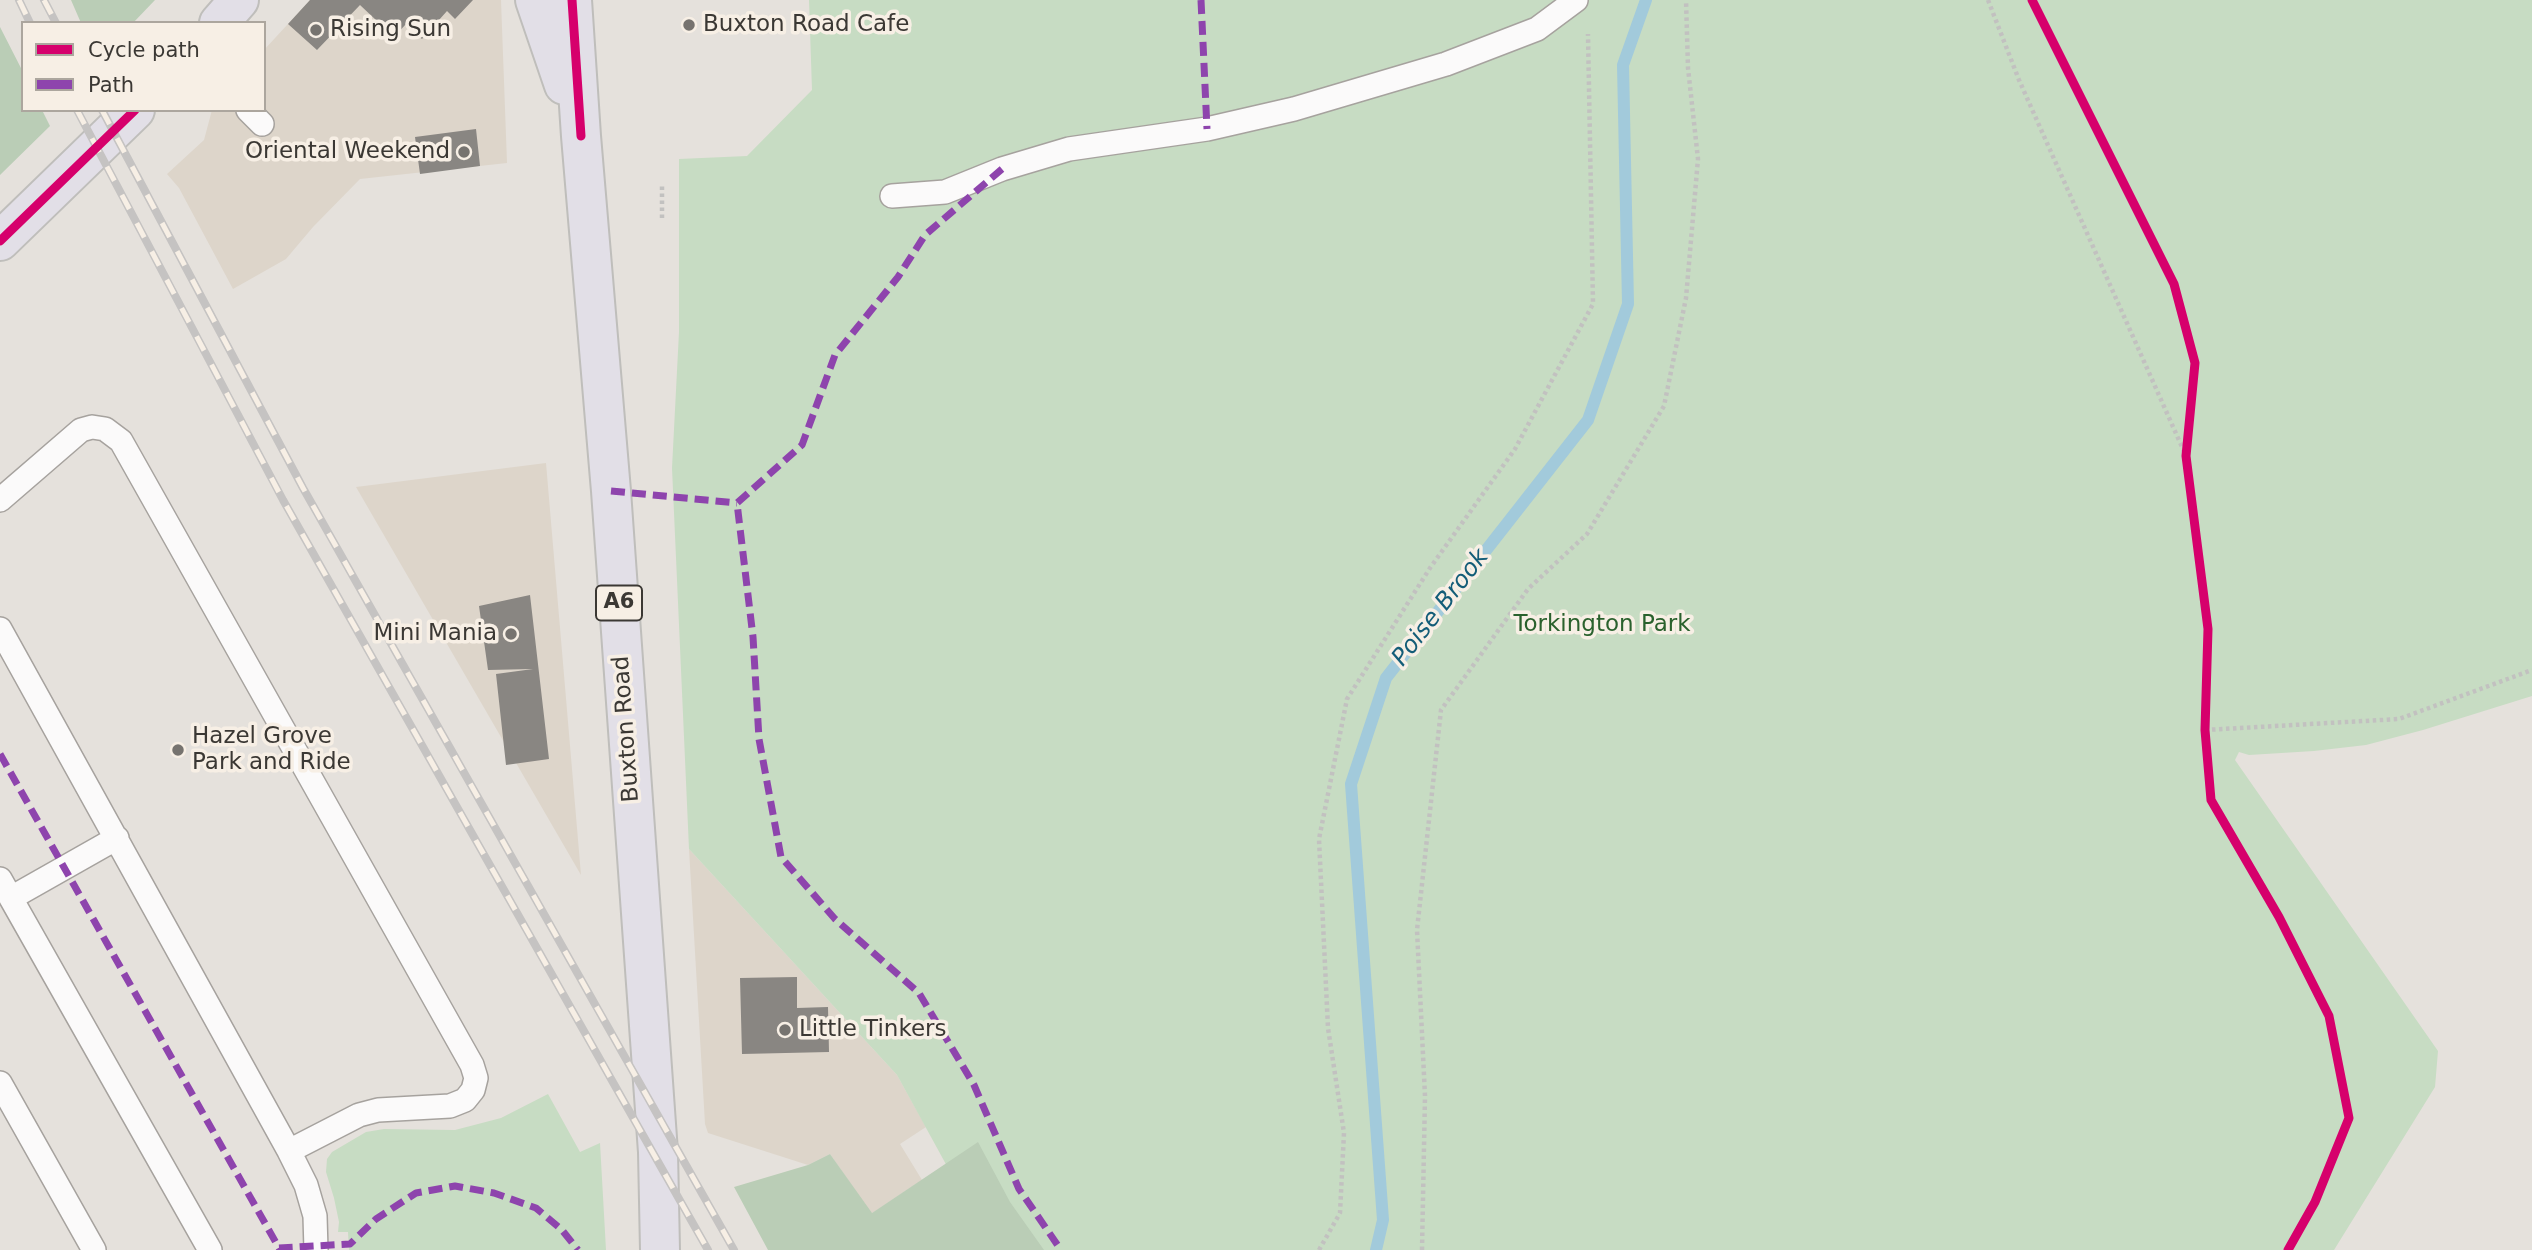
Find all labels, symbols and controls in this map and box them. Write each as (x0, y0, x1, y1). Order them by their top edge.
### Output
place label: Buxton Road Cafe (703, 11, 909, 39)
place label: Rising Sun (330, 16, 451, 44)
marker: Buxton Road Cafe (681, 17, 697, 33)
legend (21, 21, 266, 112)
marker: Rising Sun (308, 22, 324, 38)
text: Cycle path (88, 38, 200, 62)
text: Path (88, 73, 134, 97)
place label: Oriental Weekend (245, 138, 450, 166)
marker: Oriental Weekend (456, 144, 472, 160)
water label: Poise Brook (1386, 544, 1496, 672)
road number: A6 (596, 586, 642, 620)
park label: Torkington Park (1513, 611, 1691, 639)
place label: Mini Mania (373, 620, 497, 648)
marker: Mini Mania (503, 626, 519, 642)
street label: Buxton Road (608, 655, 646, 803)
place label: Hazel Grove Park and Ride (192, 723, 351, 777)
marker: Hazel Grove Park and Ride (170, 742, 186, 758)
place label: Little Tinkers (799, 1016, 946, 1044)
marker: Little Tinkers (777, 1022, 793, 1038)

